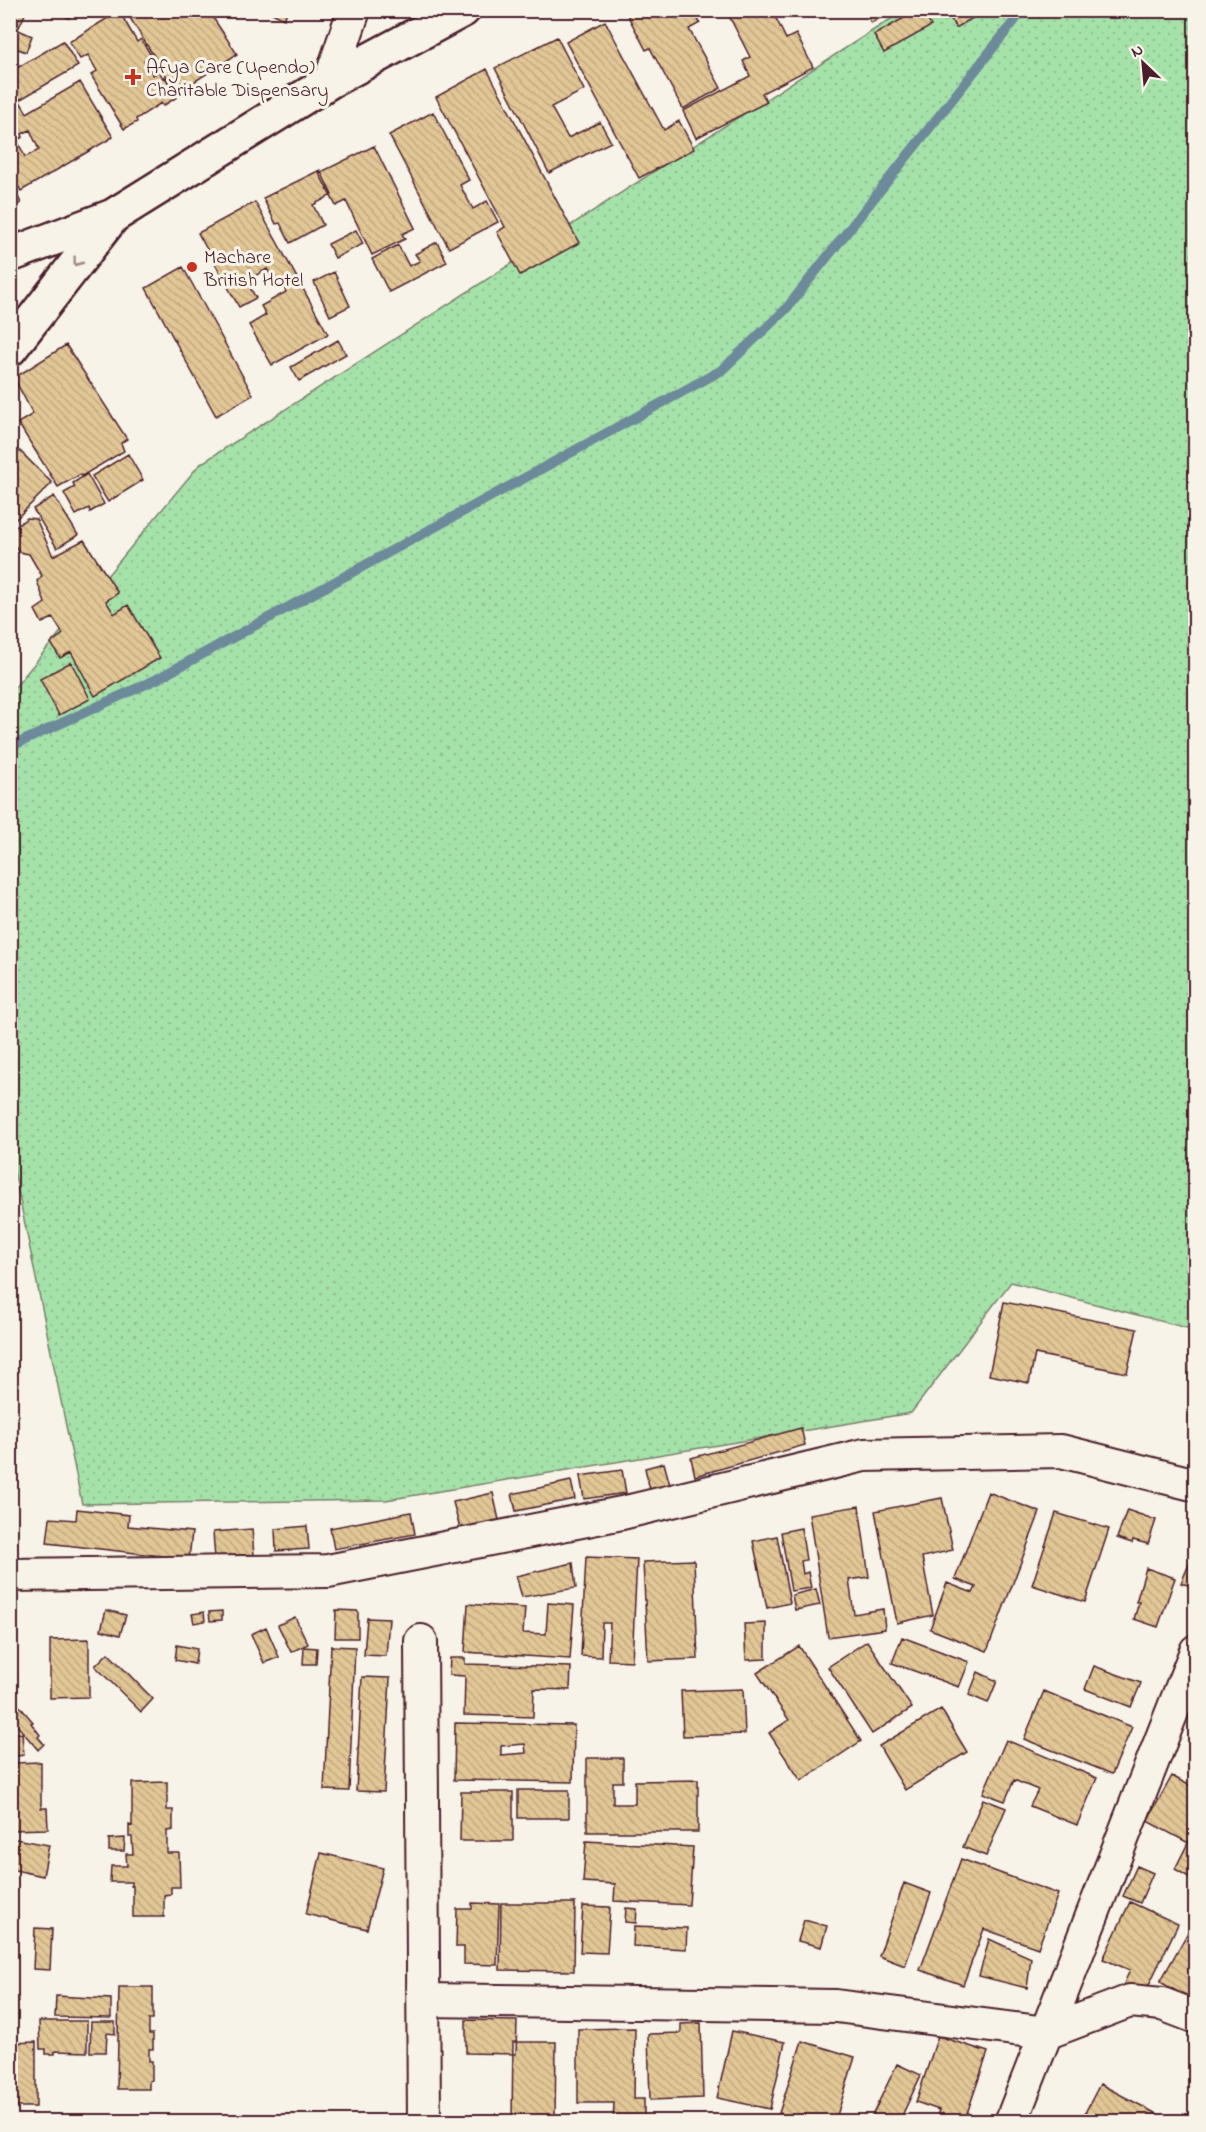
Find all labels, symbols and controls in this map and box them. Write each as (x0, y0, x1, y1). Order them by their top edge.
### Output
north arrow (1113, 33, 1173, 93)
text: N (1127, 38, 1148, 64)
place label: Afya Care (Upendo) Charitable Dispensary (146, 54, 328, 106)
marker: Afya Care (Upendo) Charitable Dispensary (124, 68, 142, 86)
place label: Machare British Hotel (203, 244, 303, 296)
one-way arrow (74, 255, 85, 266)
marker: Machare British Hotel (185, 260, 199, 274)

